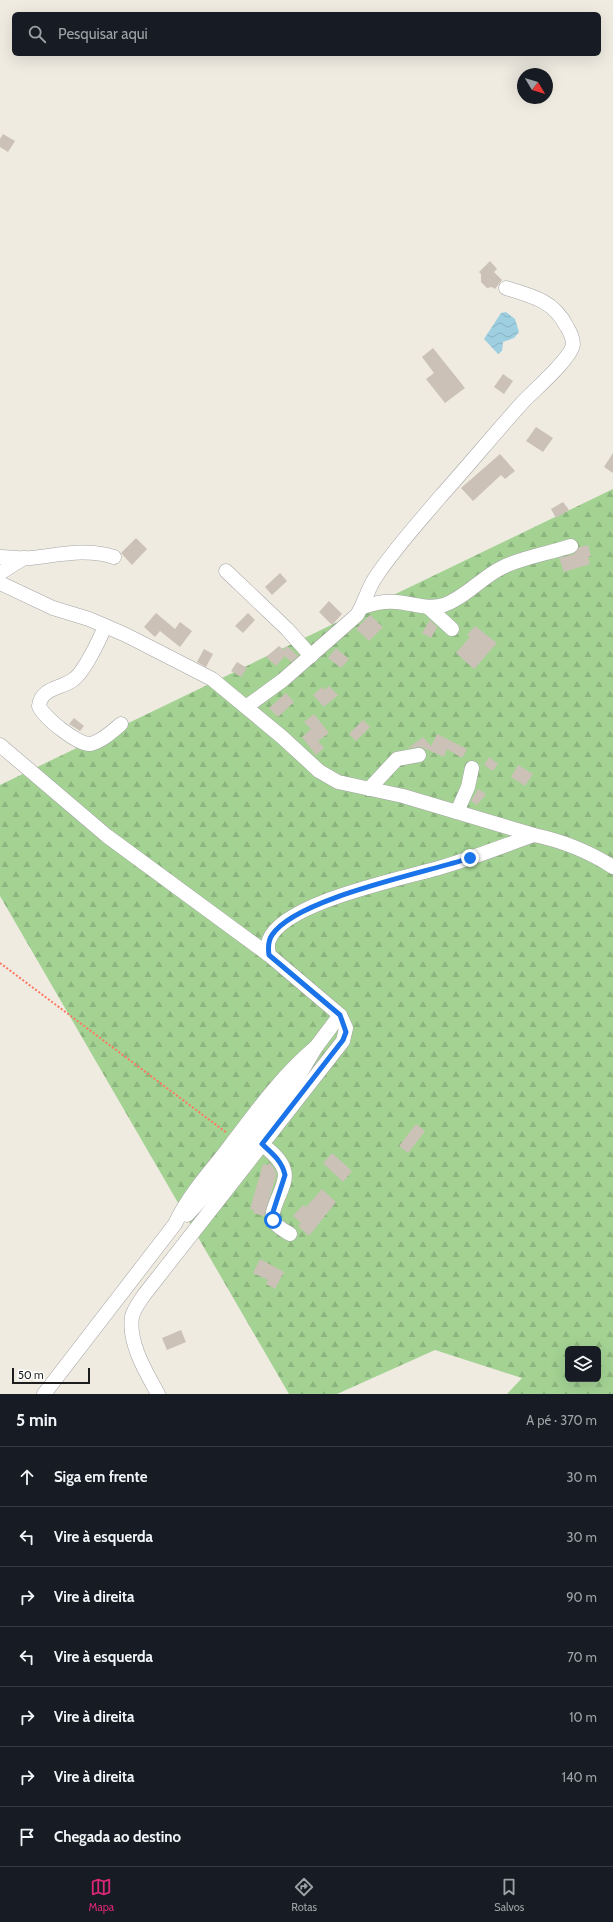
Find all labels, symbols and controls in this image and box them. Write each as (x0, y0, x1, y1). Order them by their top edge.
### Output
search box (12, 12, 601, 56)
icon: search (26, 23, 48, 45)
text: Pesquisar aqui (58, 25, 148, 43)
north arrow (517, 68, 553, 104)
route end (461, 849, 479, 867)
route start (264, 1211, 282, 1229)
map controls (565, 1346, 601, 1382)
button: layers (565, 1346, 601, 1382)
scale bar (12, 1366, 90, 1385)
text: 50 m (18, 1368, 44, 1382)
text: 5 min (16, 1410, 57, 1430)
text: A pé · 370 m (526, 1412, 597, 1428)
icon: ahead (16, 1466, 38, 1488)
text: Siga em frente (54, 1468, 147, 1486)
text: 30 m (567, 1469, 597, 1485)
icon: left (16, 1526, 38, 1548)
text: Vire à esquerda (54, 1528, 153, 1546)
text: 30 m (567, 1529, 597, 1545)
icon: right (16, 1586, 38, 1608)
text: Vire à direita (54, 1588, 135, 1606)
text: 90 m (566, 1589, 597, 1605)
icon: left (16, 1646, 38, 1668)
text: Vire à esquerda (54, 1648, 153, 1666)
text: 70 m (567, 1649, 597, 1665)
icon: right (16, 1706, 38, 1728)
text: Vire à direita (54, 1708, 135, 1726)
text: 10 m (569, 1709, 597, 1725)
icon: right (16, 1766, 38, 1788)
text: Vire à direita (54, 1768, 135, 1786)
text: 140 m (562, 1769, 597, 1785)
icon: arrive (16, 1826, 38, 1848)
text: Chegada ao destino (54, 1828, 181, 1846)
tab: Mapa (89, 1876, 114, 1914)
tab: Rotas (291, 1876, 317, 1914)
tab: Salvos (494, 1876, 524, 1914)

